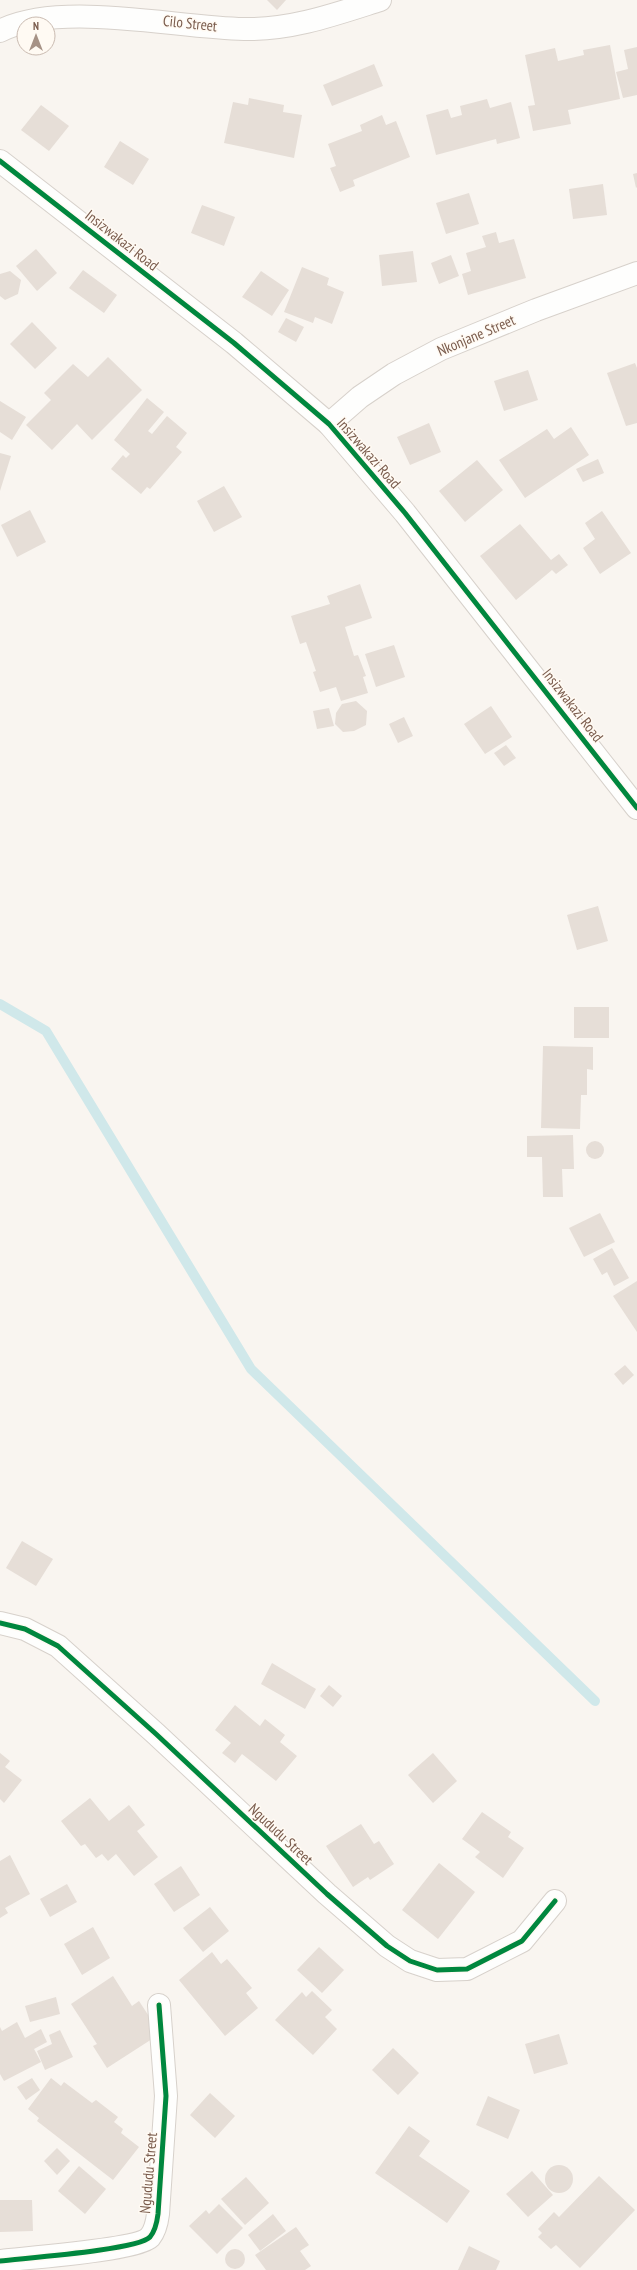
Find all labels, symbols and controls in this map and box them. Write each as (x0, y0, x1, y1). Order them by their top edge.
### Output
street label: Cilo Street (162, 11, 218, 35)
north arrow (16, 16, 56, 56)
text: N (33, 19, 39, 33)
street label: Insizwakazi Road (82, 205, 162, 275)
street label: Nkonjane Street (434, 310, 518, 360)
street label: Insizwakazi Road (333, 414, 405, 492)
street label: Insizwakazi Road (538, 665, 608, 745)
street label: Ngududu Street (245, 1799, 317, 1869)
street label: Ngududu Street (135, 2132, 161, 2214)

